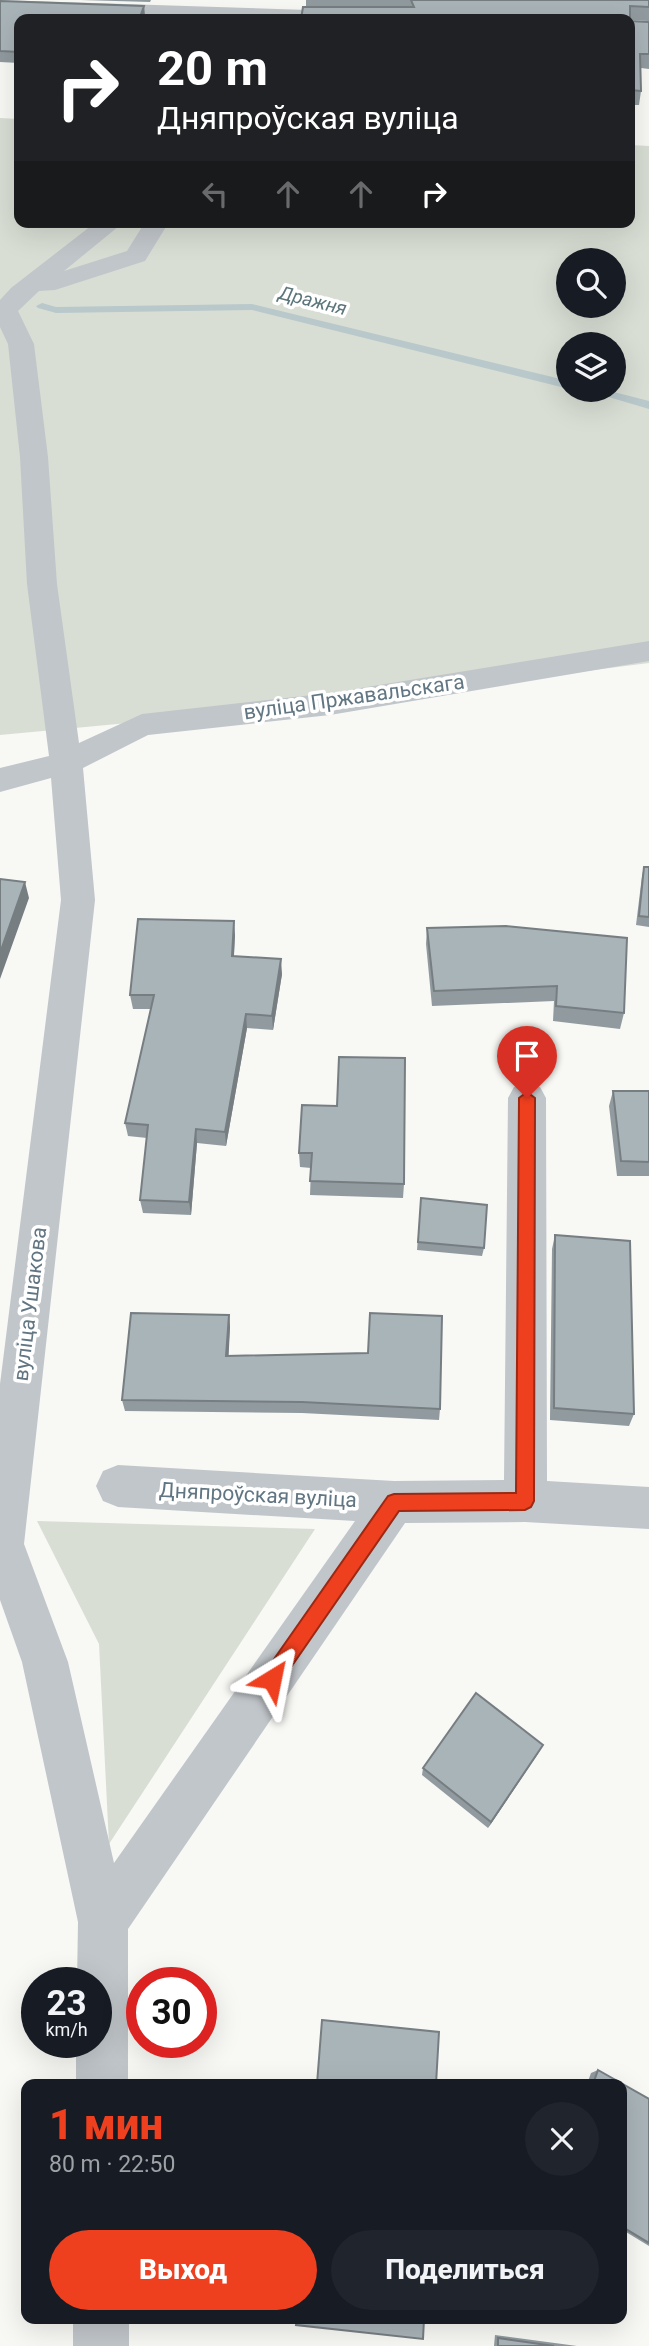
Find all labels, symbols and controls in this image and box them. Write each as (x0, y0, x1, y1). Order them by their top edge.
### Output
text: 20 m (157, 40, 268, 97)
icon: right (42, 42, 133, 133)
text: Дняпроўская вуліца (157, 99, 459, 137)
icon: left (196, 175, 234, 213)
icon: ahead (269, 175, 307, 213)
icon: ahead (342, 175, 380, 213)
icon: right (415, 175, 453, 213)
map controls (556, 248, 626, 402)
button: search (556, 248, 626, 318)
water label: Дражня (275, 280, 349, 320)
button: layers (556, 332, 626, 402)
street label: вуліца Пржавальскага (242, 670, 466, 724)
pin (497, 1026, 557, 1098)
icon: arrive (508, 1037, 546, 1075)
street label: вуліца Ушакова (9, 1226, 51, 1382)
street label: Дняпроўская вуліца (159, 1478, 357, 1512)
position arrow (235, 1642, 309, 1716)
speed limit sign: 30 (126, 1967, 217, 2058)
text: 23 (46, 1983, 87, 2024)
text: km/h (45, 2019, 88, 2040)
text: 1 мин (49, 2100, 163, 2149)
button: close (525, 2102, 599, 2176)
text: 80 m · 22:50 (49, 2151, 175, 2178)
button: Выход (49, 2230, 317, 2310)
button: Поделиться (331, 2230, 599, 2310)

